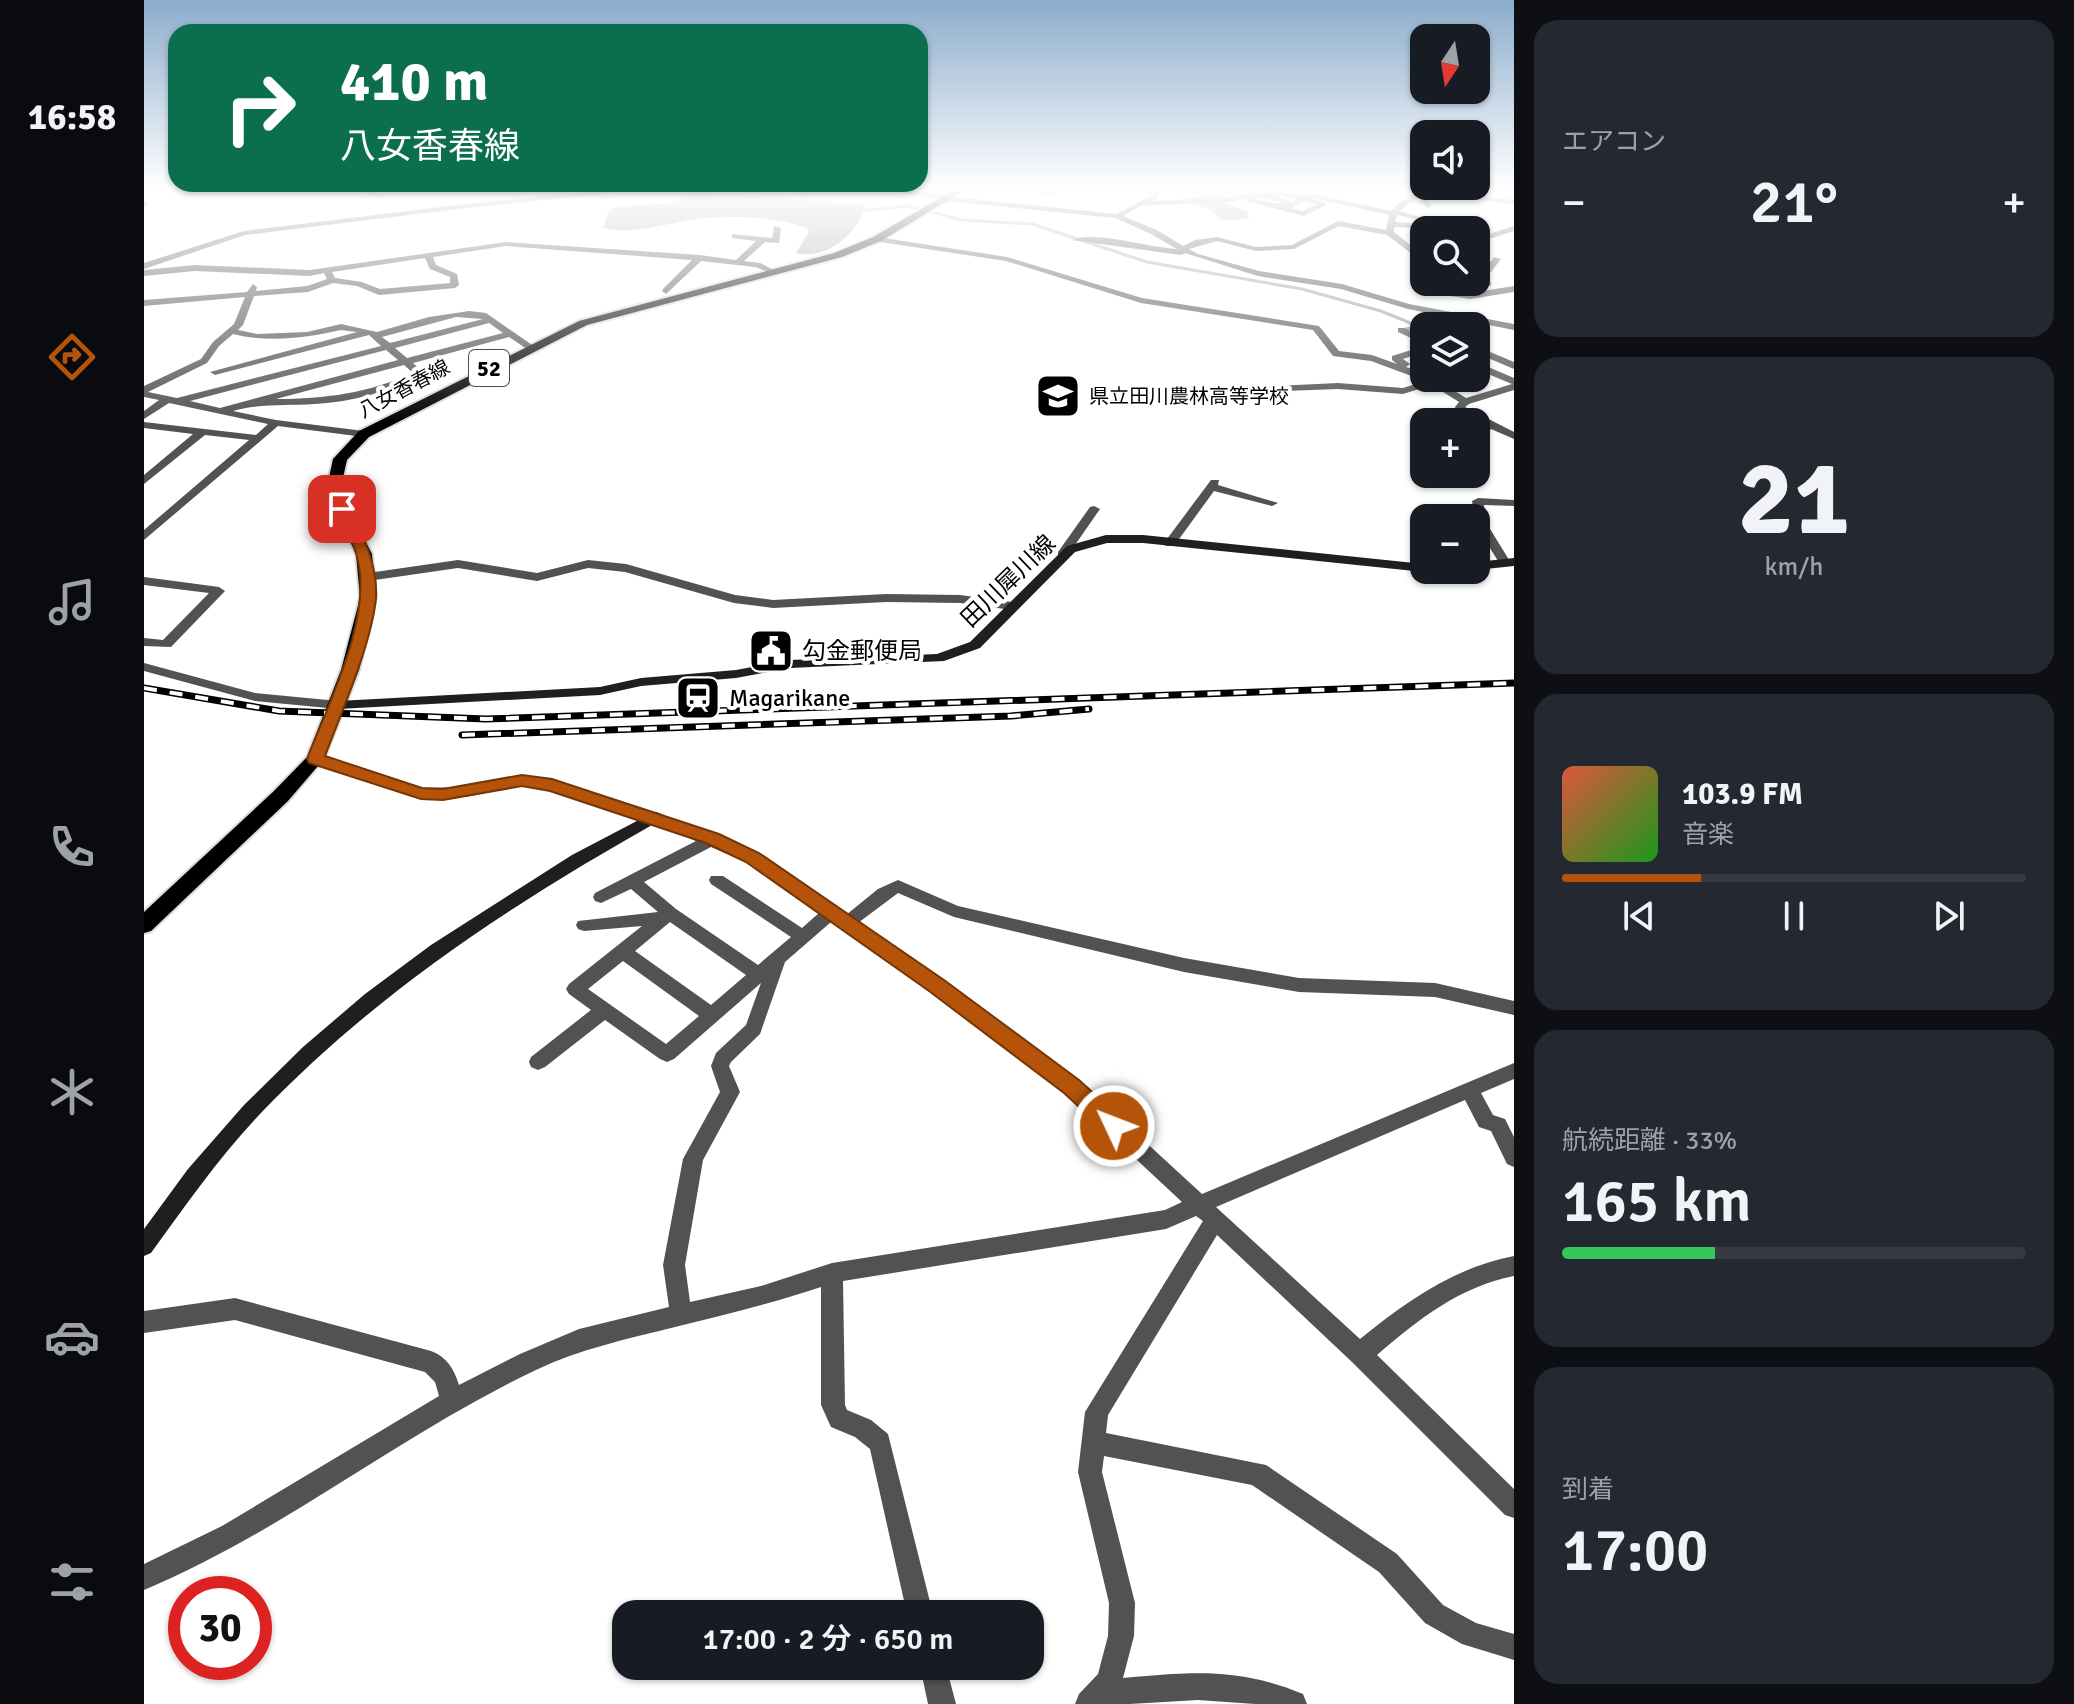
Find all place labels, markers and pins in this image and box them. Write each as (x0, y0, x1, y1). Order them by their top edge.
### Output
school or university icon: 県立田川農林高等学校 (1034, 372, 1082, 420)
place label: 県立田川農林高等学校 (1089, 384, 1289, 409)
pin (308, 475, 376, 543)
public building icon: 勾金郵便局 (747, 627, 795, 675)
place label: 勾金郵便局 (802, 636, 922, 666)
station icon: Magarikane (674, 674, 722, 722)
place label: Magarikane (729, 683, 850, 713)

